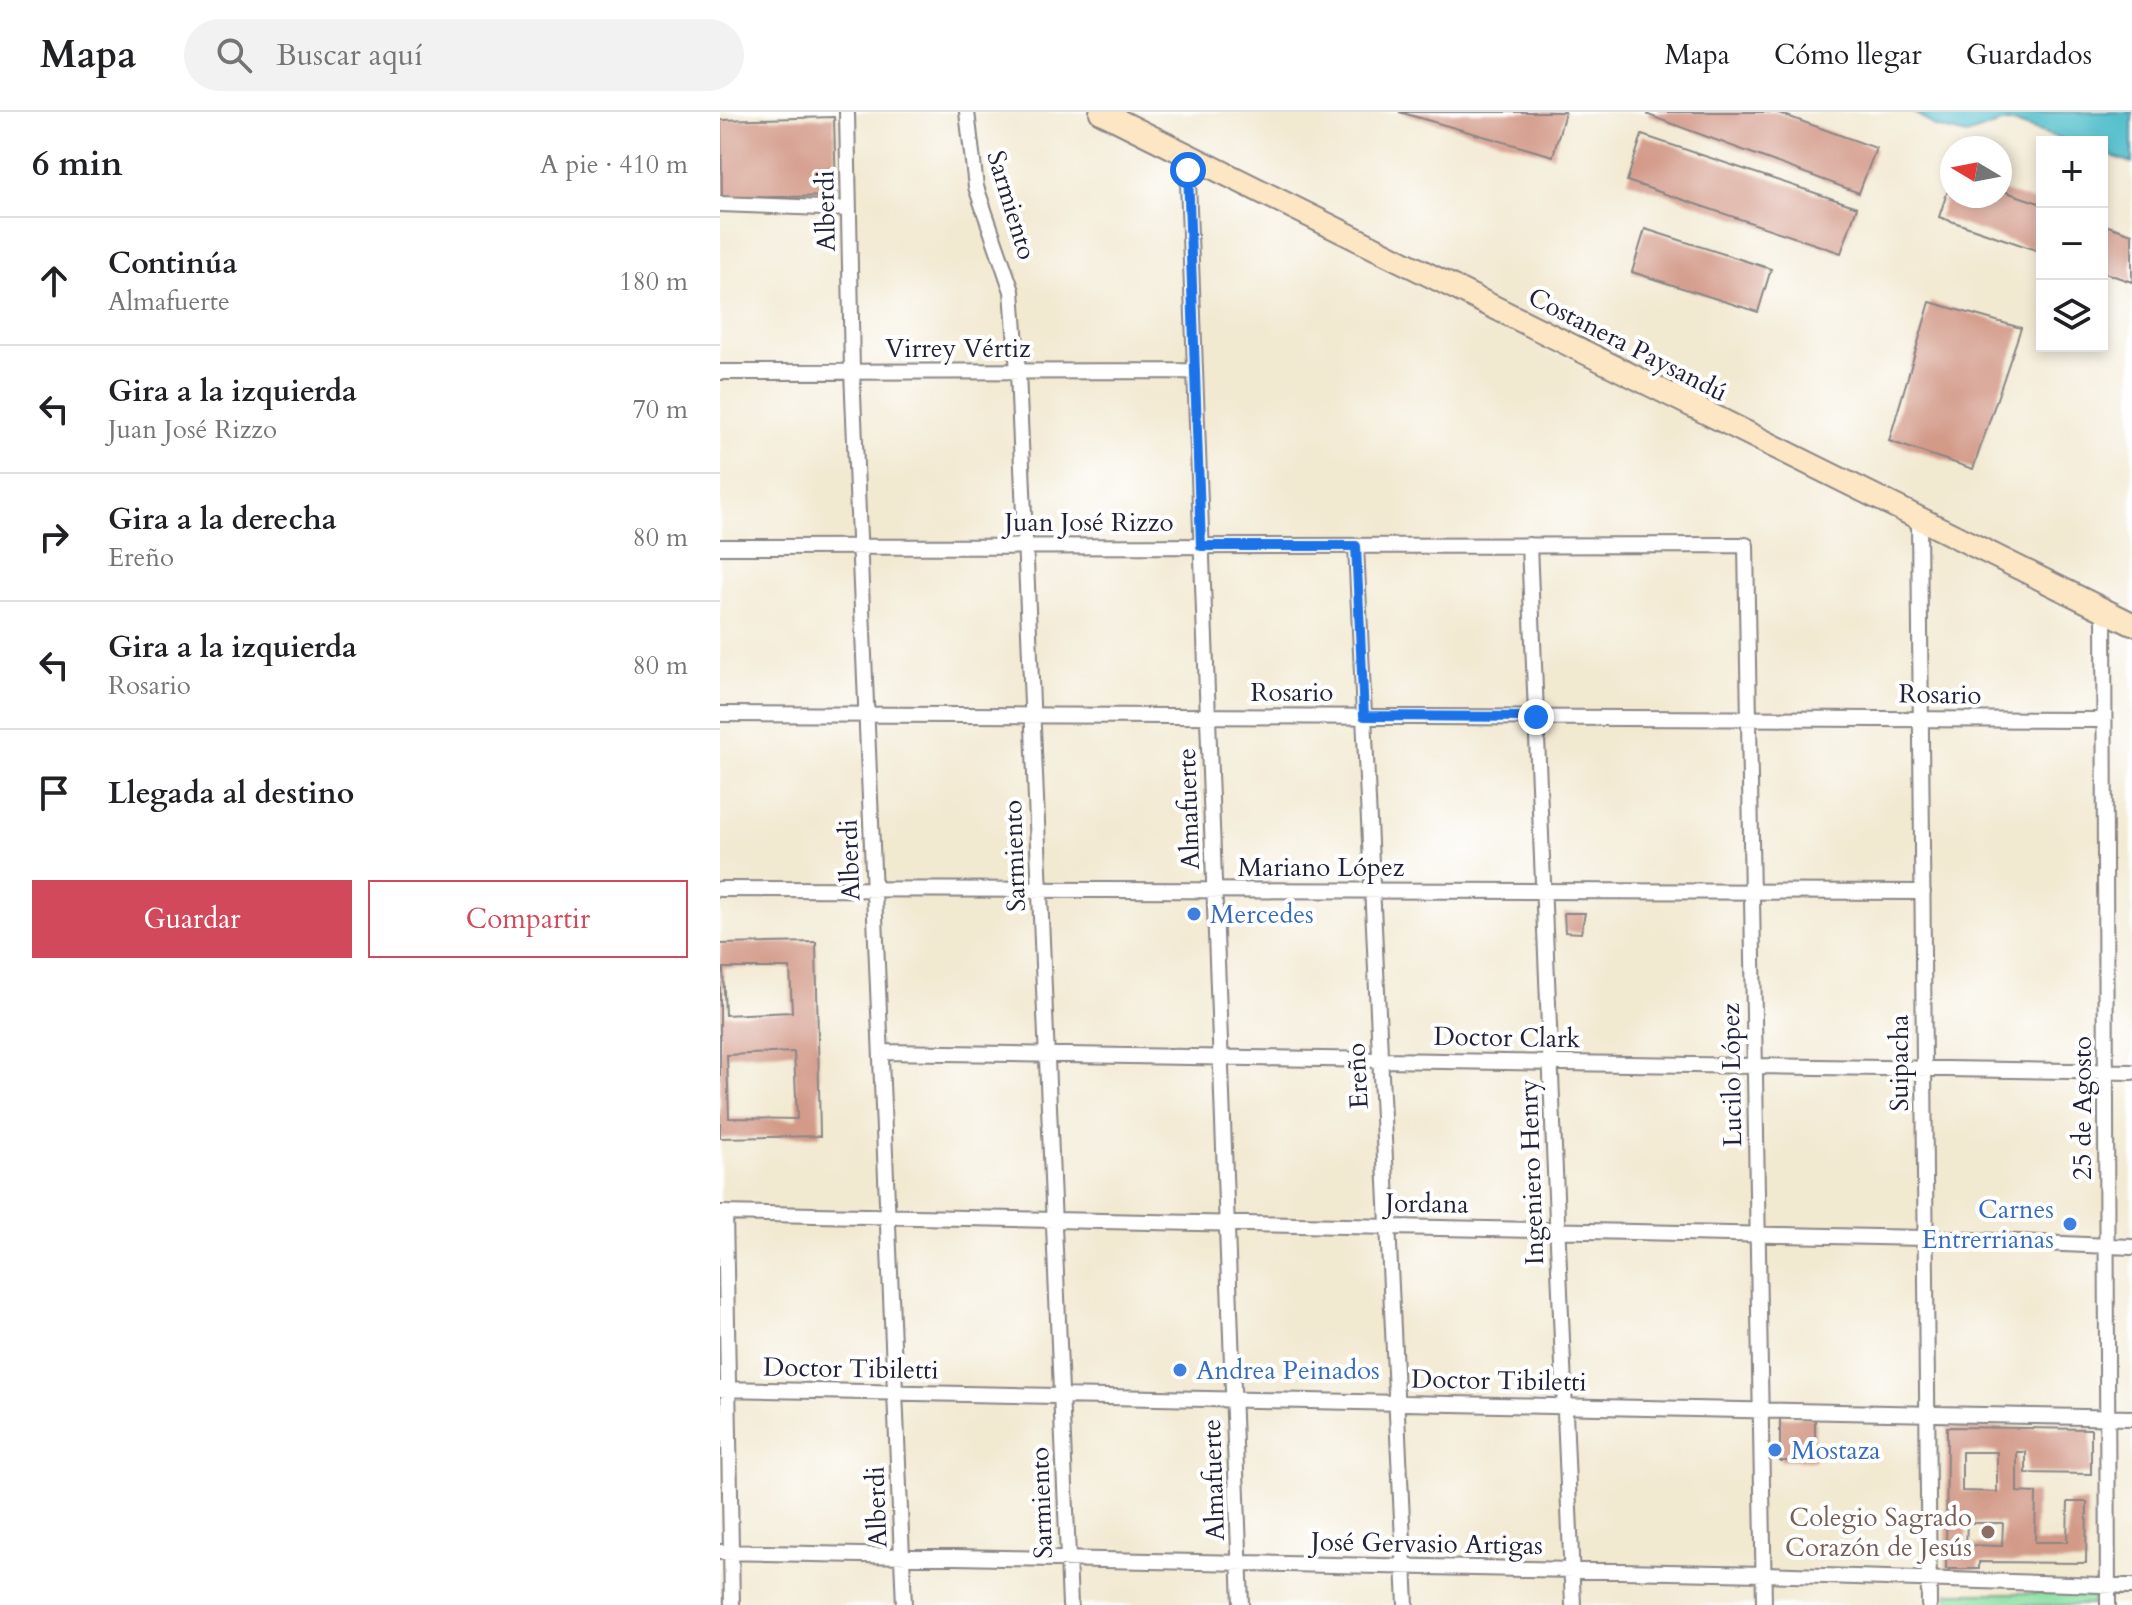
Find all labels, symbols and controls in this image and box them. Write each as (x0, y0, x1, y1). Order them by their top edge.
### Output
search box (184, 19, 744, 91)
text: Mapa (40, 29, 136, 81)
icon: search (212, 33, 256, 77)
text: Buscar aquí (276, 35, 423, 76)
text: Mapa (1664, 36, 1730, 74)
text: Cómo llegar (1774, 36, 1922, 74)
text: Guardados (1966, 36, 2092, 74)
north arrow (1940, 136, 2012, 208)
map controls (2036, 136, 2108, 352)
button: + (2036, 136, 2108, 208)
text: 6 min (32, 141, 123, 187)
text: A pie · 410 m (540, 147, 688, 182)
street label: Sarmiento (978, 147, 1045, 264)
route start (1170, 152, 1206, 188)
street label: Alberdi (807, 170, 844, 252)
button: − (2036, 208, 2108, 280)
text: Continúa (108, 243, 238, 284)
icon: ahead (32, 259, 76, 303)
text: 180 m (619, 264, 688, 299)
street label: Costanera Paysandú (1522, 279, 1734, 410)
button: layers (2036, 280, 2108, 352)
text: Almafuerte (108, 284, 230, 319)
street label: Virrey Vértiz (885, 331, 1031, 366)
text: Gira a la izquierda (108, 371, 357, 412)
icon: left (32, 387, 76, 431)
text: 70 m (632, 392, 688, 427)
text: Juan José Rizzo (108, 412, 277, 447)
text: Gira a la derecha (108, 499, 337, 540)
street label: Juan José Rizzo (1000, 505, 1174, 540)
icon: right (32, 515, 76, 559)
text: 80 m (632, 520, 688, 555)
text: Ereño (108, 540, 174, 575)
text: Gira a la izquierda (108, 627, 357, 668)
icon: left (32, 643, 76, 687)
text: 80 m (632, 648, 688, 683)
text: Rosario (108, 668, 191, 703)
street label: Rosario (1251, 675, 1333, 710)
street label: Rosario (1898, 676, 1982, 713)
route end (1518, 699, 1554, 735)
street label: Almafuerte (1169, 747, 1208, 870)
icon: arrive (32, 771, 76, 815)
text: Llegada al destino (108, 773, 354, 814)
street label: Sarmiento (995, 799, 1034, 913)
street label: Alberdi (831, 819, 868, 901)
street label: Mariano López (1238, 850, 1405, 885)
button: Guardar (32, 880, 352, 958)
button: Compartir (368, 880, 688, 958)
place label: Mercedes (1210, 897, 1314, 932)
marker: Mercedes (1185, 905, 1203, 923)
street label: Lucilo López (1713, 1002, 1750, 1147)
street label: Suipacha (1882, 1014, 1917, 1112)
street label: Doctor Clark (1433, 1019, 1581, 1056)
street label: 25 de Agosto (2065, 1036, 2100, 1180)
street label: Ereño (1338, 1042, 1377, 1110)
street label: Ingeniero Henry (1511, 1078, 1552, 1266)
street label: Jordana (1381, 1185, 1469, 1222)
place label: Carnes Entrerrianas (1921, 1192, 2054, 1257)
marker: Carnes Entrerrianas (2061, 1215, 2079, 1233)
street label: Doctor Tibiletti (763, 1349, 939, 1388)
place label: Andrea Peinados (1196, 1353, 1380, 1388)
marker: Andrea Peinados (1171, 1361, 1189, 1379)
street label: Doctor Tibiletti (1411, 1361, 1587, 1400)
street label: Almafuerte (1194, 1418, 1233, 1541)
place label: Mostaza (1791, 1433, 1881, 1468)
marker: Mostaza (1766, 1441, 1784, 1459)
street label: Sarmiento (1022, 1446, 1061, 1560)
street label: Alberdi (858, 1466, 895, 1548)
place label: Colegio Sagrado Corazón de Jesús (1785, 1500, 1972, 1565)
marker: Colegio Sagrado Corazón de Jesús (1979, 1523, 1997, 1541)
street label: José Gervasio Artigas (1307, 1524, 1543, 1563)

